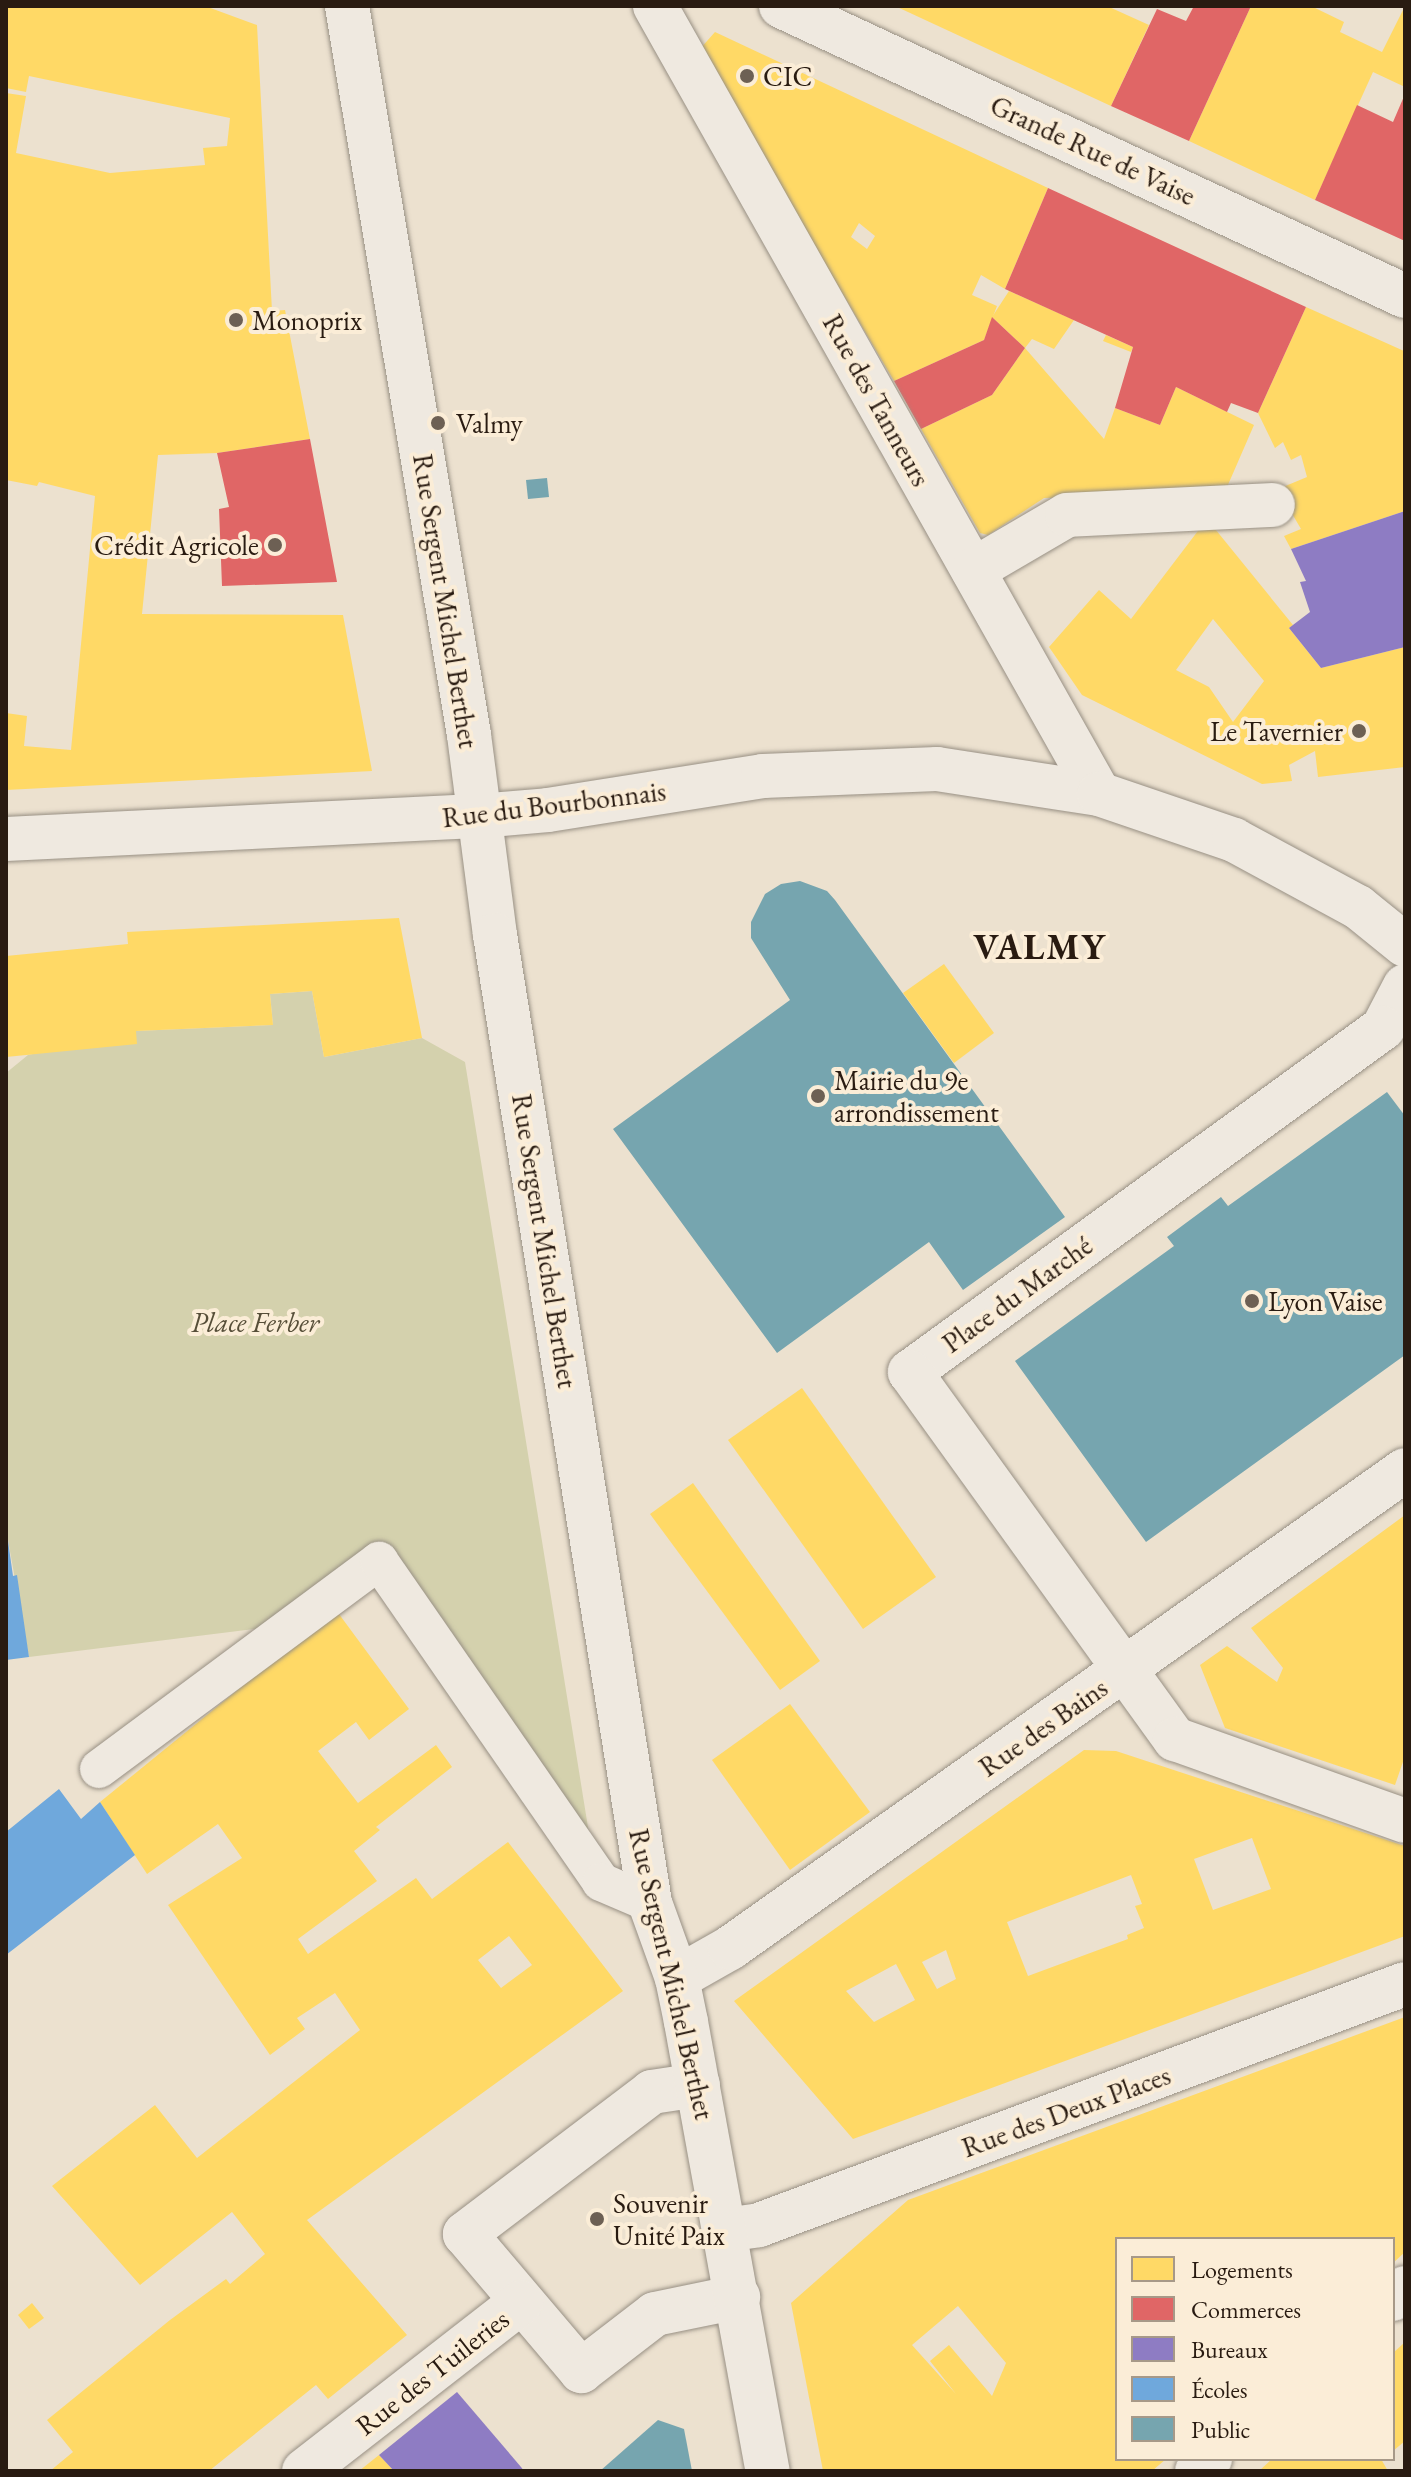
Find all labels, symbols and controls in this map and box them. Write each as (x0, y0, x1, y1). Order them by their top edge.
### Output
place label: CIC (763, 59, 812, 93)
marker: CIC (738, 67, 756, 85)
street label: Grande Rue de Vaise (985, 88, 1201, 212)
place label: Monoprix (252, 303, 362, 337)
street label: Rue des Tanneurs (816, 308, 938, 492)
marker: Monoprix (227, 311, 245, 329)
place label: Valmy (456, 406, 523, 440)
marker: Valmy (427, 412, 449, 434)
street label: Rue Sergent Michel Berthet (406, 451, 486, 751)
place label: Crédit Agricole (94, 528, 259, 562)
marker: Crédit Agricole (266, 536, 284, 554)
place label: Le Tavernier (1210, 714, 1343, 748)
marker: Le Tavernier (1350, 722, 1368, 740)
street label: Rue du Bourbonnais (440, 774, 668, 834)
district label: VALMY (973, 925, 1107, 969)
place label: Mairie du 9e arrondissement (834, 1063, 999, 1129)
marker: Mairie du 9e arrondissement (809, 1087, 827, 1105)
street label: Rue Sergent Michel Berthet (505, 1091, 585, 1391)
street label: Place du Marché (935, 1228, 1099, 1360)
place label: Lyon Vaise (1268, 1284, 1383, 1318)
marker: Lyon Vaise (1243, 1292, 1261, 1310)
park label: Place Ferber (191, 1305, 319, 1339)
street label: Rue des Bains (972, 1670, 1114, 1784)
street label: Rue Sergent Michel Berthet (622, 1825, 722, 2123)
street label: Rue des Deux Places (957, 2058, 1175, 2164)
place label: Souvenir Unité Paix (613, 2186, 725, 2252)
marker: Souvenir Unité Paix (588, 2210, 606, 2228)
legend (1115, 2237, 1395, 2461)
text: Logements (1191, 2254, 1293, 2285)
text: Commerces (1191, 2294, 1301, 2325)
street label: Rue des Tuileries (349, 2302, 515, 2442)
text: Bureaux (1191, 2334, 1268, 2365)
text: Écoles (1191, 2374, 1248, 2405)
text: Public (1191, 2414, 1250, 2445)

